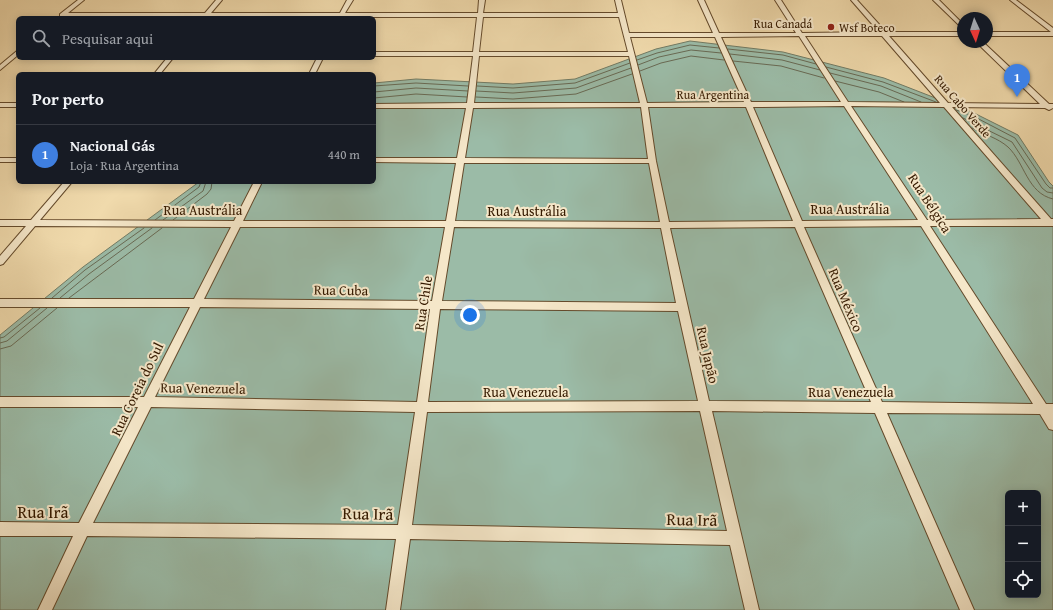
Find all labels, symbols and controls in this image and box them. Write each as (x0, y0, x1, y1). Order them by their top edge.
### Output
north arrow (957, 12, 993, 48)
street label: Rua Canadá (754, 15, 813, 32)
search box (16, 16, 376, 60)
place label: Wsf Boteco (839, 19, 895, 36)
marker: Wsf Boteco (826, 22, 836, 32)
icon: search (30, 27, 52, 49)
text: Pesquisar aqui (62, 28, 153, 49)
pin: 1 (1004, 64, 1030, 97)
street label: Rua Cabo Verde (931, 71, 995, 141)
text: Por perto (32, 86, 104, 111)
street label: Rua Argentina (677, 86, 749, 103)
text: Nacional Gás (70, 135, 155, 156)
text: 1 (42, 145, 48, 164)
text: 440 m (328, 145, 360, 164)
text: Loja · Rua Argentina (70, 156, 179, 175)
street label: Rua Bélgica (903, 169, 957, 237)
street label: Rua Austrália (811, 199, 890, 219)
street label: Rua Austrália (164, 200, 243, 220)
street label: Rua Austrália (488, 201, 567, 221)
street label: Rua México (824, 265, 868, 335)
street label: Rua Chile (409, 274, 437, 332)
street label: Rua Cuba (314, 280, 369, 300)
your location (460, 305, 480, 325)
street label: Rua Japão (692, 325, 724, 385)
street label: Rua Coreia do Sul (106, 339, 168, 439)
street label: Rua Venezuela (160, 377, 246, 399)
street label: Rua Venezuela (483, 382, 569, 402)
street label: Rua Venezuela (808, 382, 894, 402)
map controls (1005, 490, 1041, 598)
button: + (1005, 490, 1041, 526)
street label: Rua Irã (17, 499, 69, 524)
street label: Rua Irã (342, 500, 394, 526)
street label: Rua Irã (666, 506, 718, 532)
button: − (1005, 526, 1041, 562)
button: locate (1005, 562, 1041, 598)

